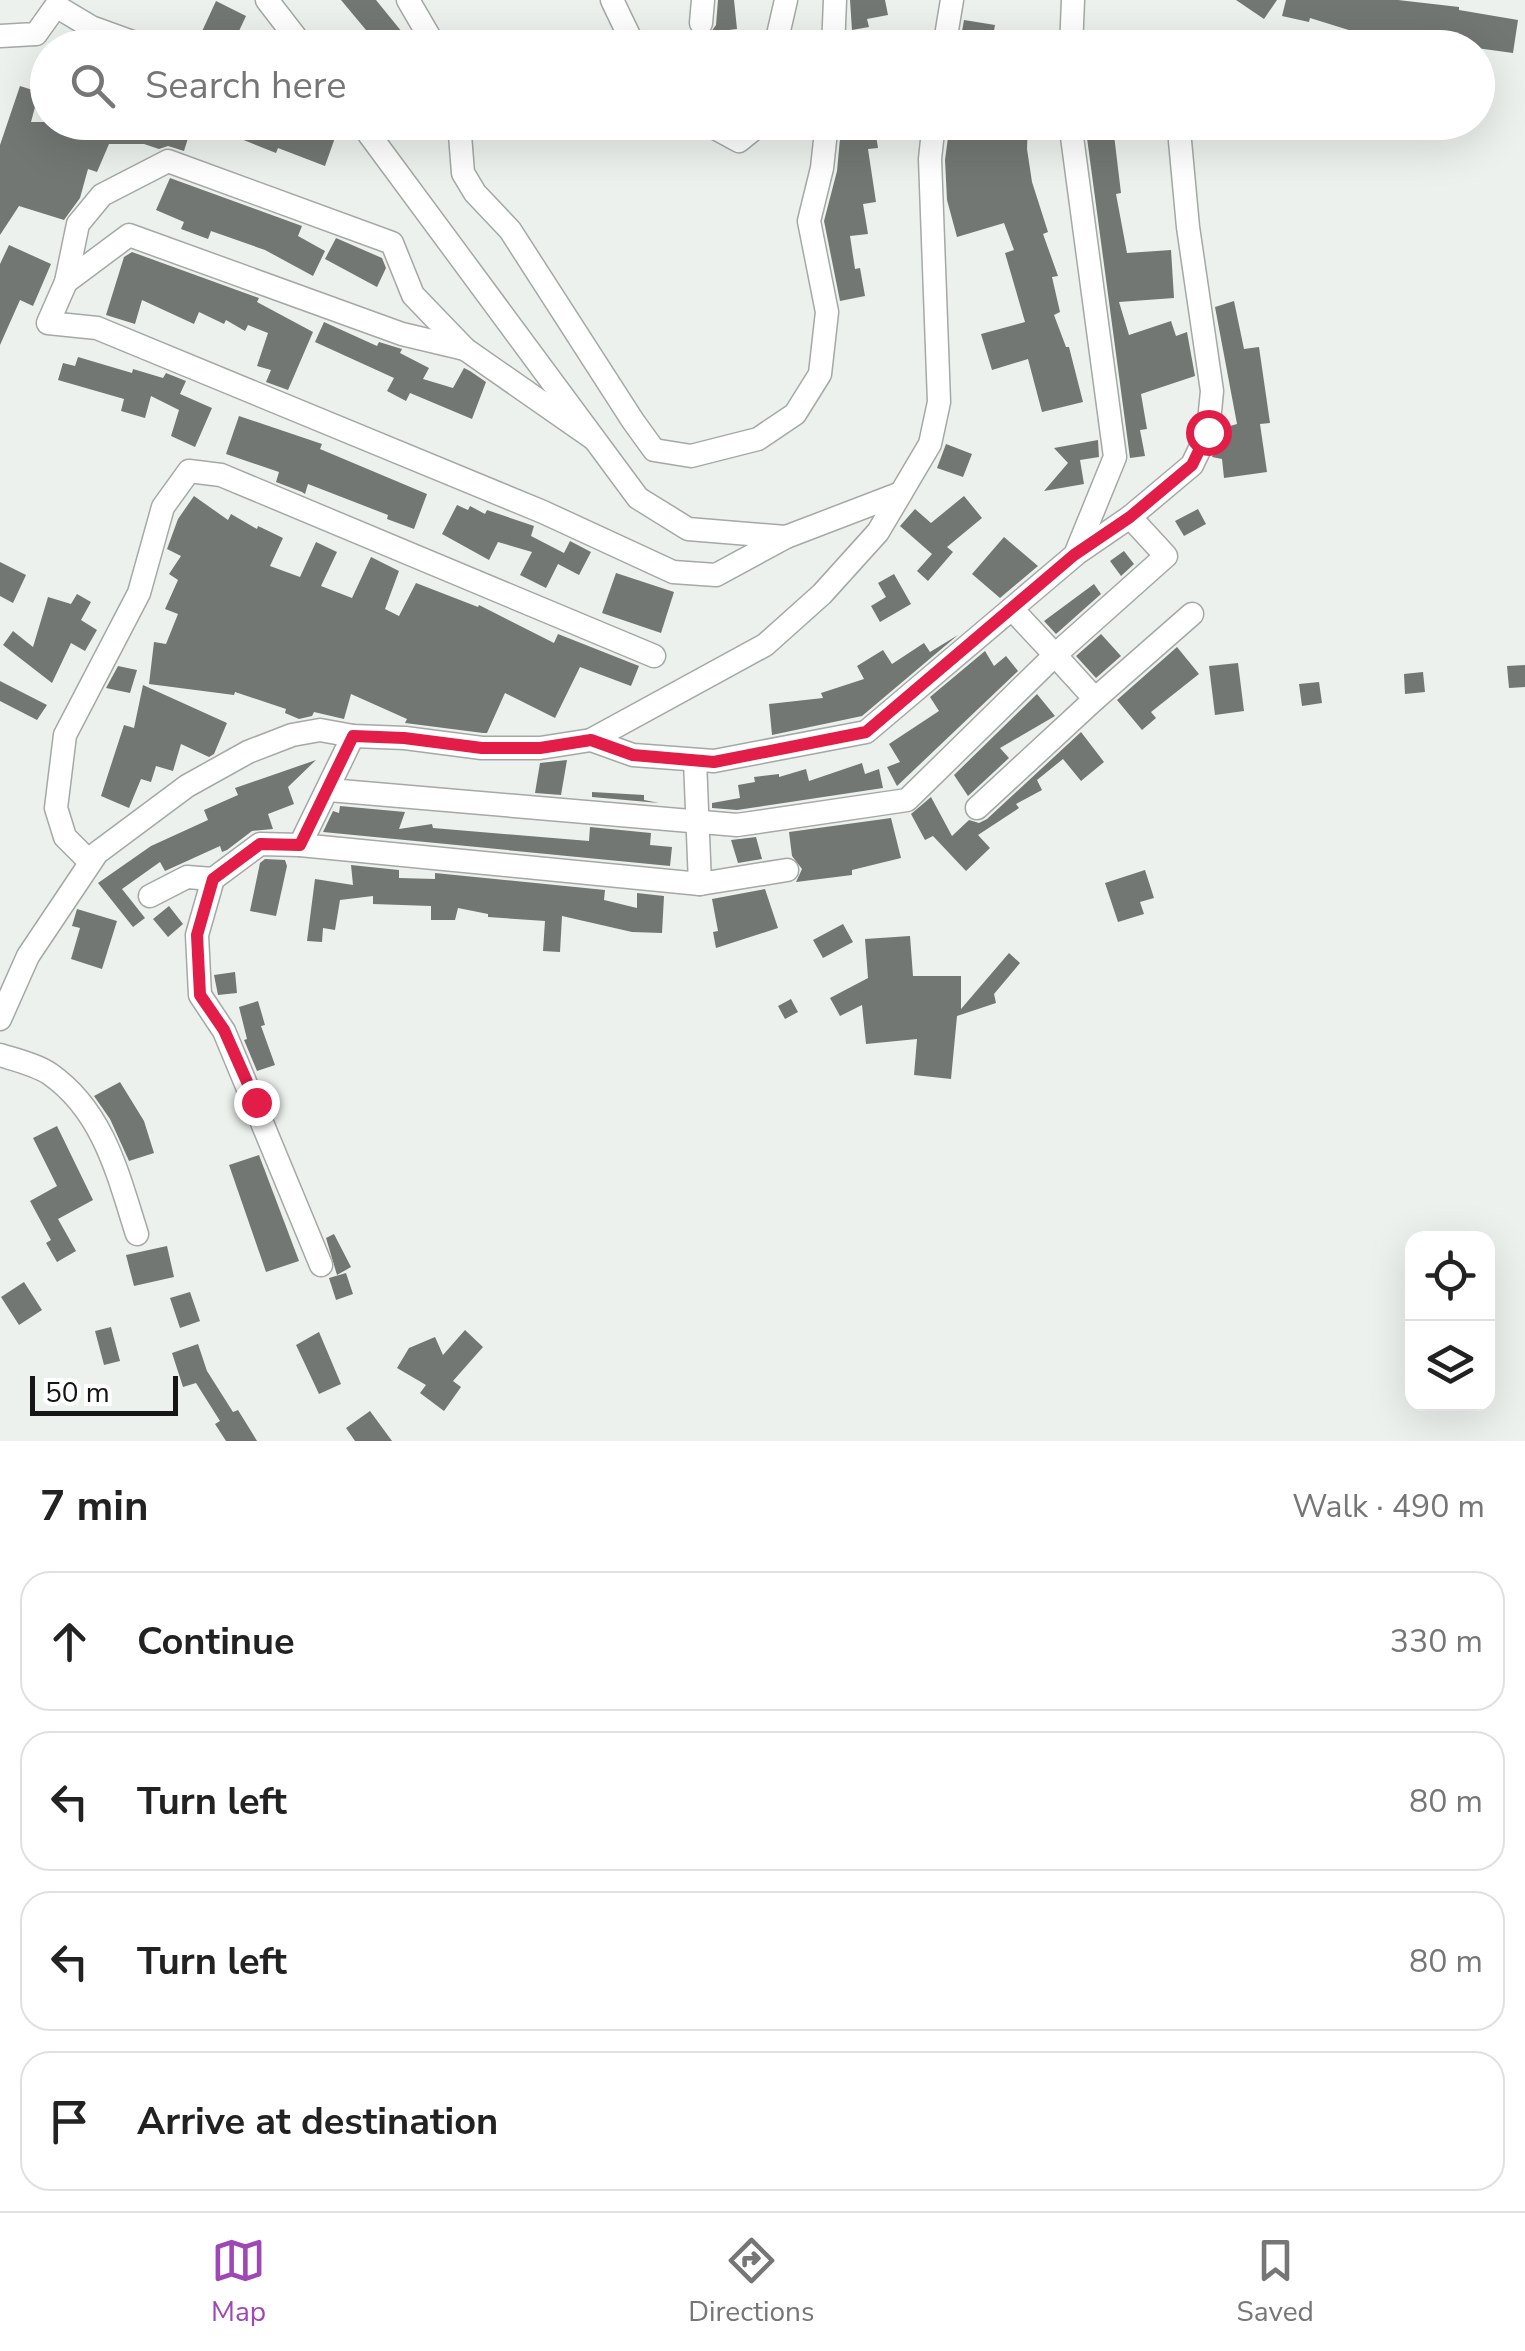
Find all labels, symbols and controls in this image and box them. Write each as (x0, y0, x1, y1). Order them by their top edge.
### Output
search box (30, 30, 1495, 140)
icon: search (65, 58, 120, 113)
text: Search here (145, 60, 346, 111)
route start (1186, 410, 1232, 456)
route end (234, 1080, 280, 1126)
map controls (1405, 1231, 1495, 1411)
button: locate (1405, 1231, 1495, 1321)
button: layers (1405, 1321, 1495, 1411)
scale bar (30, 1371, 178, 1416)
text: 50 m (45, 1374, 110, 1412)
text: 7 min (40, 1478, 149, 1535)
text: Walk · 490 m (1292, 1485, 1485, 1528)
icon: ahead (42, 1614, 97, 1669)
text: Continue (137, 1616, 295, 1667)
text: 330 m (1390, 1620, 1483, 1663)
icon: left (42, 1774, 97, 1829)
text: Turn left (137, 1776, 287, 1827)
text: 80 m (1409, 1780, 1483, 1823)
icon: left (42, 1934, 97, 1989)
text: Turn left (137, 1936, 287, 1987)
text: 80 m (1409, 1940, 1483, 1983)
icon: arrive (42, 2094, 97, 2149)
text: Arrive at destination (137, 2096, 498, 2147)
tab: Map (211, 2233, 266, 2331)
tab: Directions (688, 2233, 814, 2331)
tab: Saved (1237, 2233, 1314, 2331)

